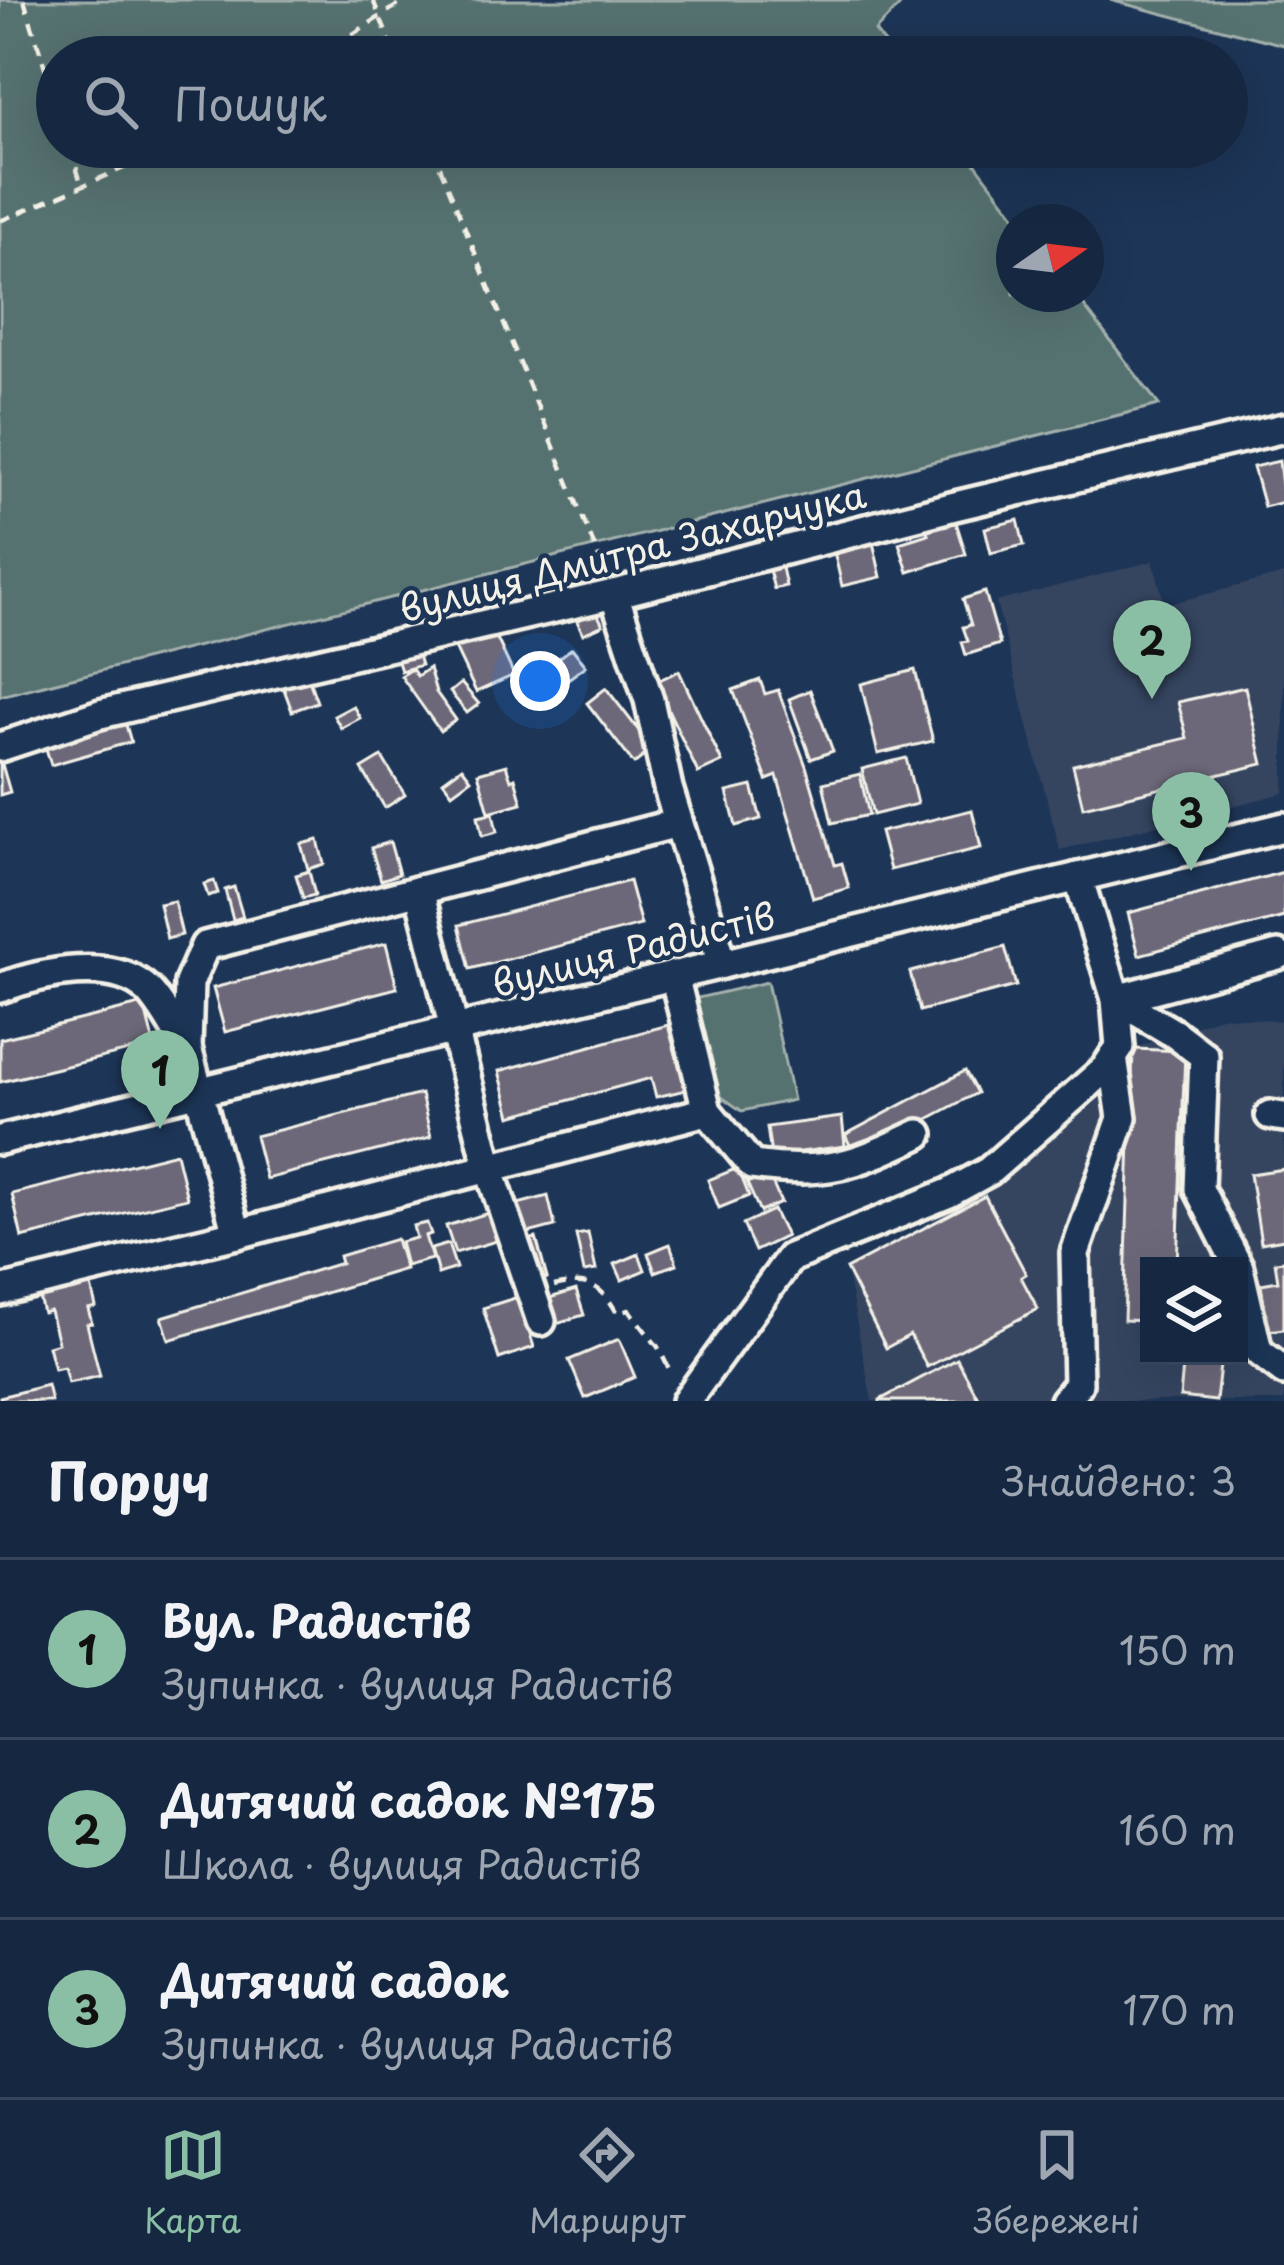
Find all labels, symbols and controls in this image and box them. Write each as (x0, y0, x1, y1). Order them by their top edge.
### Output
search box (36, 36, 1248, 168)
text: Пошук (174, 68, 327, 136)
icon: search (78, 69, 144, 135)
north arrow (996, 204, 1104, 312)
street label: вулиця Дмитра Захарчука (393, 466, 871, 634)
pin: 2 (1113, 600, 1191, 699)
your location (510, 651, 570, 711)
pin: 3 (1152, 772, 1230, 871)
street label: вулиця Радистів (486, 887, 780, 1009)
pin: 1 (121, 1030, 199, 1129)
map controls (1140, 1257, 1248, 1365)
button: layers (1140, 1257, 1248, 1365)
text: Поруч (48, 1441, 210, 1518)
text: Знайдено: 3 (1002, 1450, 1236, 1509)
text: Вул. Радистів (162, 1585, 472, 1653)
text: 1 (78, 1619, 96, 1678)
text: 150 m (1119, 1619, 1236, 1678)
text: Зупинка · вулиця Радистів (162, 1653, 673, 1712)
text: Дитячий садок №175 (162, 1765, 657, 1833)
text: 2 (73, 1799, 101, 1858)
text: 160 m (1119, 1799, 1236, 1858)
text: Школа · вулиця Радистів (162, 1833, 641, 1892)
text: Дитячий садок (162, 1945, 508, 2013)
text: 3 (74, 1979, 100, 2038)
text: 170 m (1123, 1979, 1236, 2038)
text: Зупинка · вулиця Радистів (162, 2013, 673, 2072)
tab: Карта (144, 2122, 241, 2244)
tab: Маршрут (529, 2122, 686, 2244)
tab: Збережені (974, 2122, 1140, 2244)

